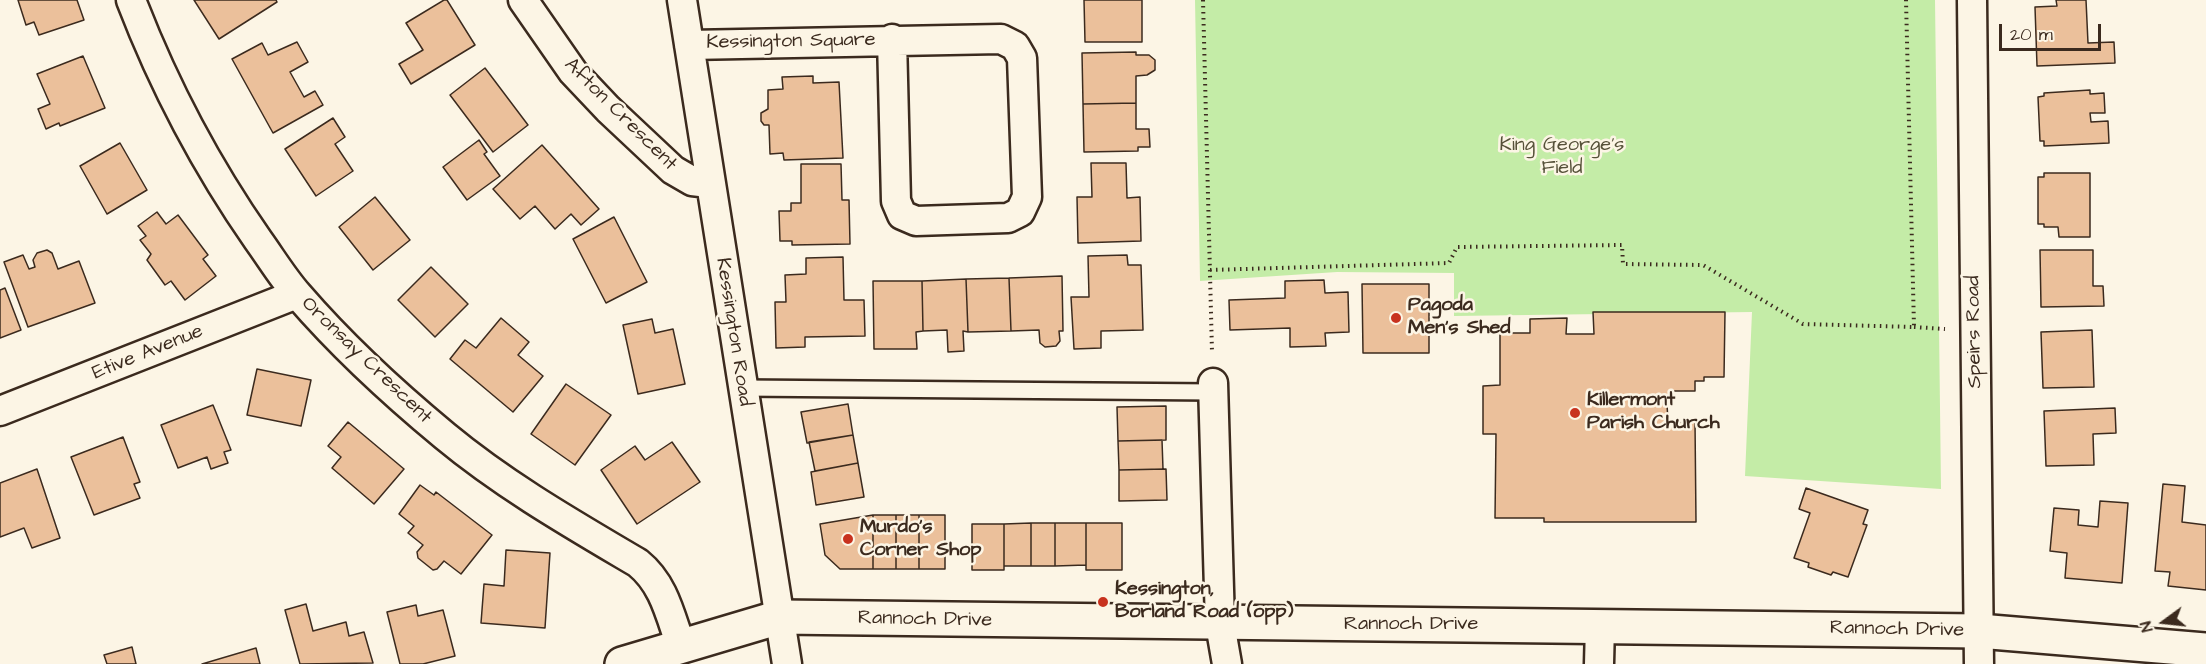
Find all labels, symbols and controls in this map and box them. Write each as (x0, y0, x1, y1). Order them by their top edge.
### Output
scale bar (2002, 12, 2104, 50)
text: 20 m (2010, 22, 2053, 47)
street label: Kessington Square (706, 29, 876, 55)
street label: Afton Crescent (559, 54, 681, 176)
park label: King George's Field (1500, 134, 1624, 181)
street label: Kessington Road (709, 256, 757, 408)
street label: Speirs Road (1962, 275, 1988, 389)
street label: Oronsay Crescent (296, 292, 436, 430)
place label: Pagoda Men's Shed (1408, 294, 1510, 341)
marker: Pagoda Men's Shed (1389, 311, 1403, 325)
street label: Etive Avenue (89, 320, 207, 386)
place label: Killermont Parish Church (1587, 389, 1720, 436)
marker: Killermont Parish Church (1568, 406, 1582, 420)
place label: Murdo's Corner Shop (860, 516, 981, 563)
marker: Murdo's Corner Shop (841, 532, 855, 546)
place label: Kessington, Borland Road (opp) (1115, 578, 1294, 625)
north arrow (2134, 592, 2194, 652)
marker: Kessington, Borland Road (opp) (1096, 595, 1110, 609)
street label: Rannoch Drive (858, 607, 992, 633)
street label: Rannoch Drive (1344, 613, 1478, 637)
street label: Rannoch Drive (1830, 617, 1964, 643)
text: N (2135, 619, 2159, 634)

